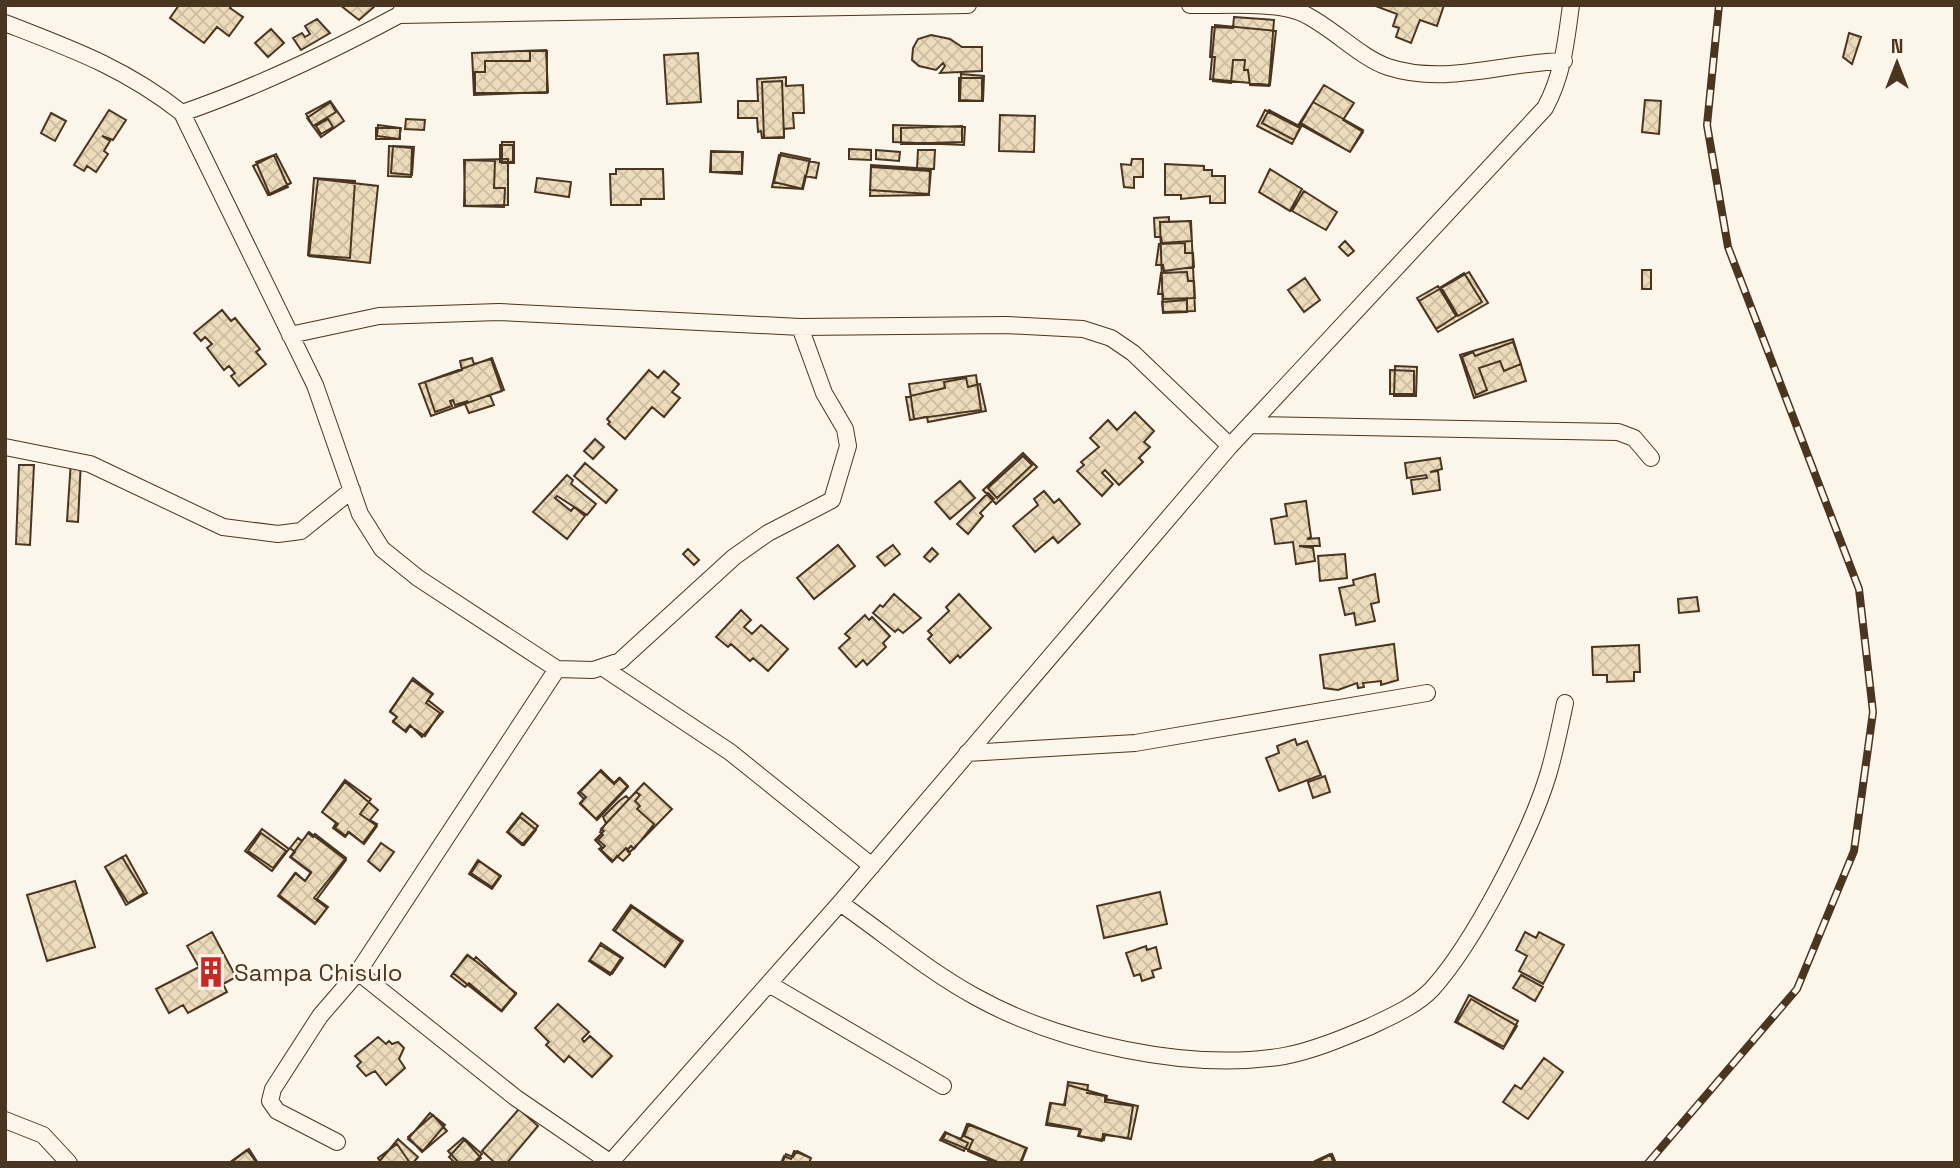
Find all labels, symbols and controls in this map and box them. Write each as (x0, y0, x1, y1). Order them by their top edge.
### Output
north arrow (1862, 28, 1932, 98)
text: N (1891, 34, 1903, 59)
building icon: Sampa Chisulo (194, 955, 228, 989)
place label: Sampa Chisulo (234, 957, 403, 988)

